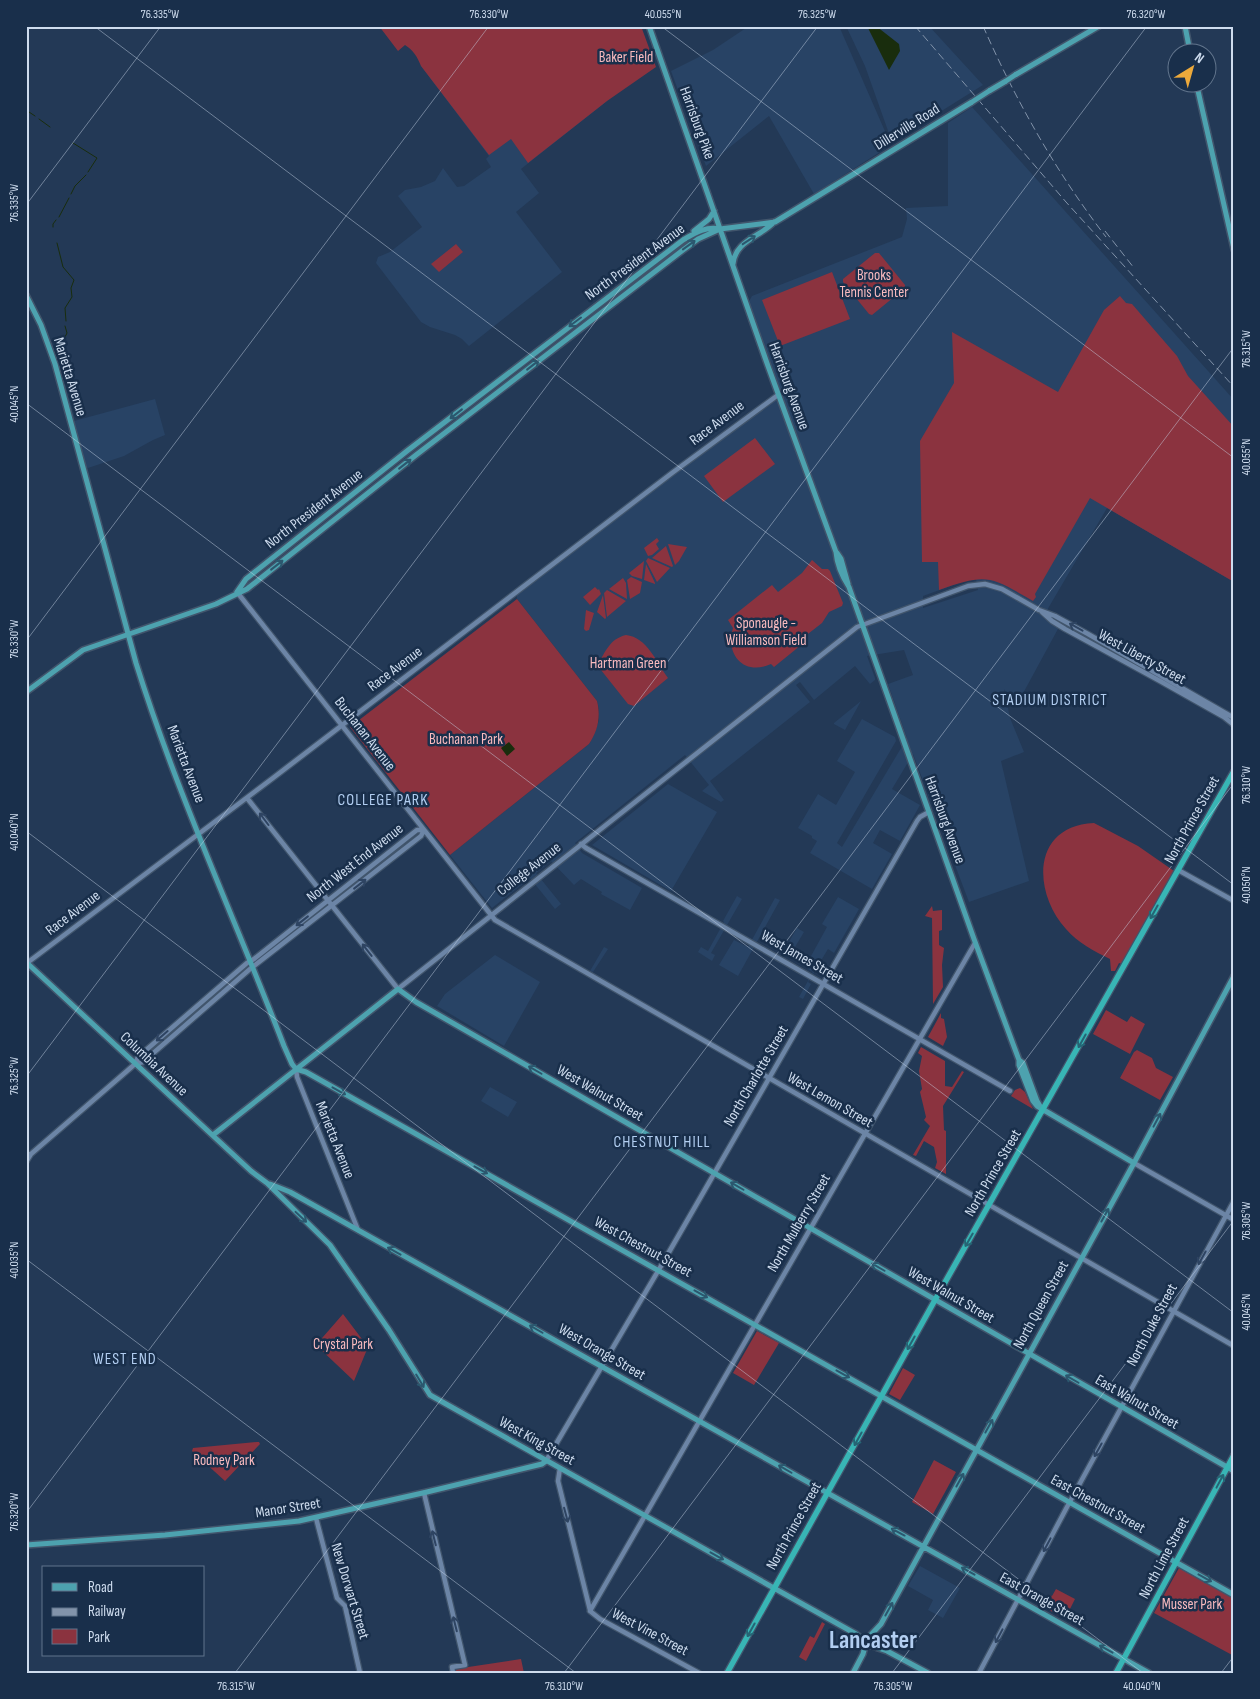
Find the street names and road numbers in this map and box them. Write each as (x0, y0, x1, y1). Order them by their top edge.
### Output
street label: Harrisburg Pike (675, 84, 719, 162)
street label: Dillerville Road (871, 99, 943, 155)
street label: North President Avenue (581, 219, 689, 305)
street label: Marietta Avenue (49, 335, 91, 419)
street label: Harrisburg Avenue (764, 340, 814, 432)
street label: Race Avenue (686, 396, 748, 450)
street label: North President Avenue (261, 465, 367, 553)
street label: West Liberty Street (1095, 625, 1190, 689)
street label: Race Avenue (364, 642, 426, 696)
street label: Buchanan Avenue (330, 693, 400, 775)
street label: Marietta Avenue (162, 722, 210, 806)
street label: North Prince Street (1160, 772, 1224, 867)
street label: Harrisburg Avenue (920, 774, 970, 866)
street label: North West End Avenue (303, 819, 407, 907)
street label: College Avenue (493, 838, 565, 900)
street label: Race Avenue (42, 886, 104, 940)
street label: West James Street (757, 926, 847, 988)
street label: North Charlotte Street (719, 1022, 793, 1130)
street label: Columbia Avenue (116, 1028, 192, 1100)
street label: West Walnut Street (553, 1060, 647, 1126)
street label: West Lemon Street (784, 1068, 877, 1132)
street label: Marietta Avenue (311, 1099, 359, 1181)
street label: North Prince Street (960, 1126, 1026, 1220)
street label: North Mulberry Street (763, 1170, 835, 1276)
street label: West Chestnut Street (591, 1212, 696, 1282)
street label: North Queen Street (1009, 1257, 1073, 1352)
street label: West Walnut Street (904, 1262, 998, 1328)
street label: North Duke Street (1122, 1280, 1182, 1370)
street label: West Orange Street (555, 1319, 649, 1385)
street label: East Walnut Street (1092, 1370, 1183, 1434)
street label: West King Street (496, 1412, 579, 1470)
street label: East Chestnut Street (1047, 1470, 1149, 1538)
street label: North Prince Street (762, 1478, 826, 1573)
street label: Manor Street (254, 1493, 322, 1523)
street label: North Lime Street (1135, 1514, 1194, 1602)
street label: New Dorwart Street (326, 1541, 374, 1642)
street label: East Orange Street (996, 1568, 1088, 1630)
street label: West Vine Street (608, 1604, 692, 1660)

